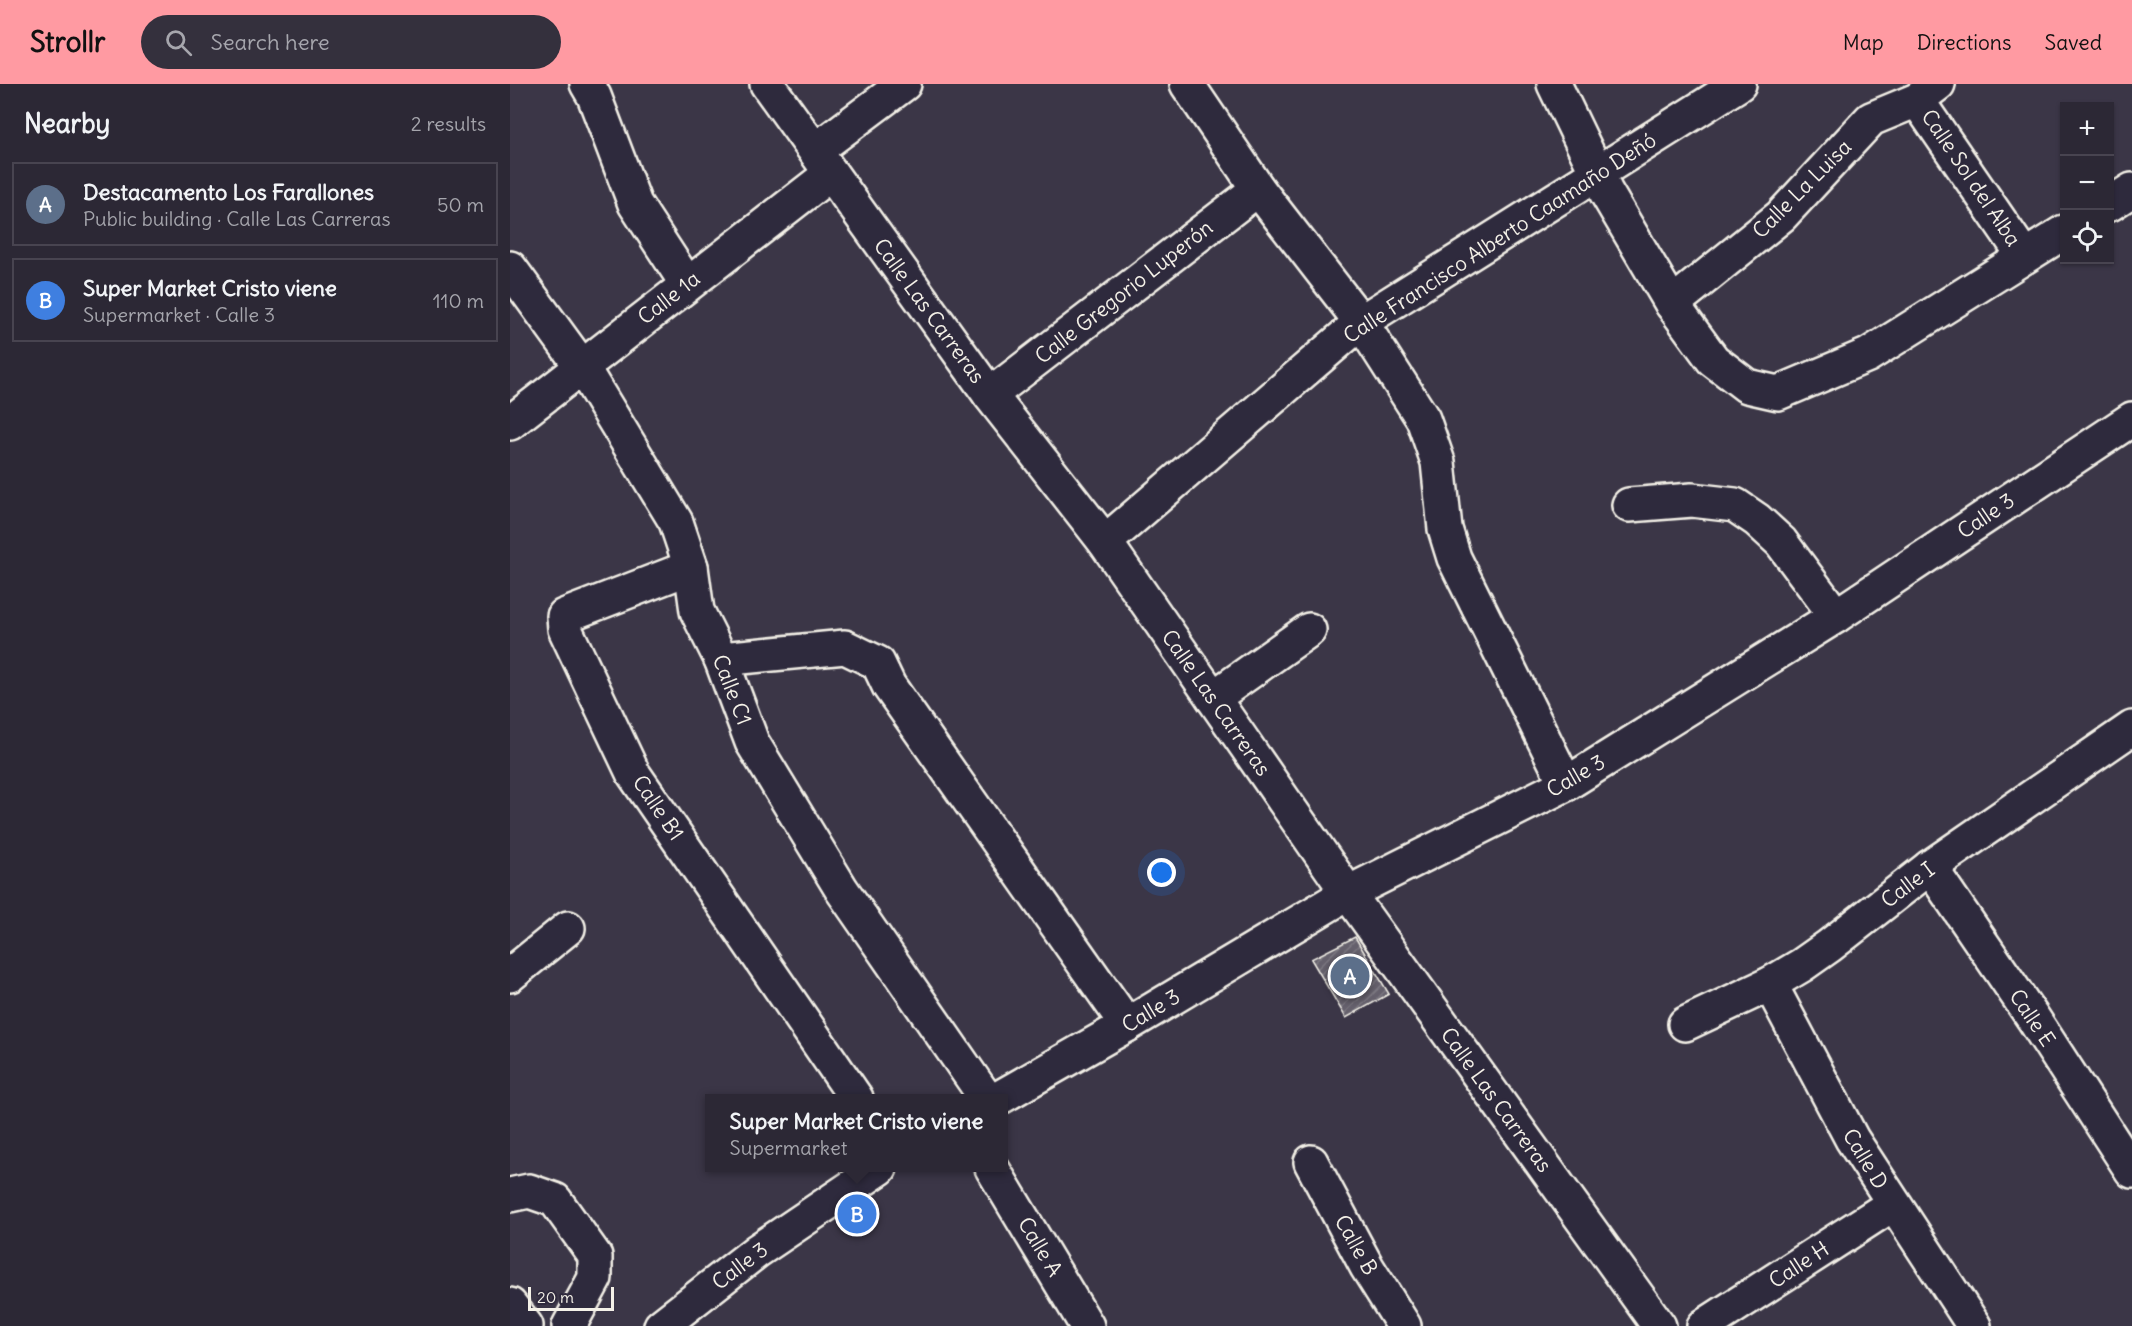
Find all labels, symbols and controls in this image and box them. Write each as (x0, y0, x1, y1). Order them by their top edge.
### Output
search box (141, 15, 561, 69)
text: Strollr (30, 24, 105, 60)
icon: search (162, 26, 195, 59)
text: Search here (210, 28, 330, 56)
text: Map (1843, 29, 1884, 56)
text: Directions (1917, 29, 2011, 56)
text: Saved (2044, 29, 2102, 56)
map controls (2060, 102, 2114, 264)
button: + (2060, 102, 2114, 156)
street label: Calle Sol del Alba (1916, 104, 2027, 251)
text: Nearby (24, 107, 110, 140)
text: 2 results (411, 111, 486, 136)
street label: Calle Francisco Alberto Caamaño Deñó (1338, 126, 1661, 349)
street label: Calle La Luisa (1746, 133, 1857, 244)
button: − (2060, 156, 2114, 210)
text: Destacamento Los Farallones (83, 178, 374, 206)
text: A (39, 192, 52, 217)
text: 50 m (437, 192, 484, 217)
text: Public building · Calle Las Carreras (83, 206, 391, 231)
button: locate (2060, 210, 2114, 264)
street label: Calle Gregorio Luperón (1029, 214, 1218, 369)
street label: Calle Las Carreras (868, 233, 991, 388)
street label: Calle 1a (632, 265, 705, 330)
text: Super Market Cristo viene (83, 274, 337, 302)
text: B (39, 288, 52, 313)
text: 110 m (433, 288, 484, 313)
text: Supermarket · Calle 3 (83, 302, 275, 327)
street label: Calle 3 (1952, 487, 2020, 544)
street label: Calle Las Carreras (1156, 624, 1277, 781)
street label: Calle C1 (707, 651, 758, 729)
street label: Calle 3 (1542, 748, 1610, 803)
street label: Calle B1 (627, 770, 690, 846)
street label: Calle I (1875, 856, 1940, 914)
your location (1147, 858, 1176, 887)
pin: A (1330, 954, 1370, 998)
street label: Calle 3 (1117, 983, 1185, 1038)
street label: Calle E (2003, 984, 2061, 1052)
street label: Calle Las Carreras (1435, 1022, 1558, 1177)
popup (705, 1094, 1008, 1172)
text: Super Market Cristo viene (730, 1107, 983, 1135)
street label: Calle D (1837, 1123, 1894, 1194)
text: Supermarket (730, 1135, 847, 1160)
pin: B (838, 1192, 876, 1236)
street label: Calle B (1329, 1210, 1384, 1280)
street label: Calle A (1012, 1212, 1069, 1281)
street label: Calle H (1764, 1235, 1834, 1294)
street label: Calle 3 (706, 1236, 773, 1295)
scale bar (528, 1284, 614, 1312)
text: 20 m (537, 1287, 574, 1307)

